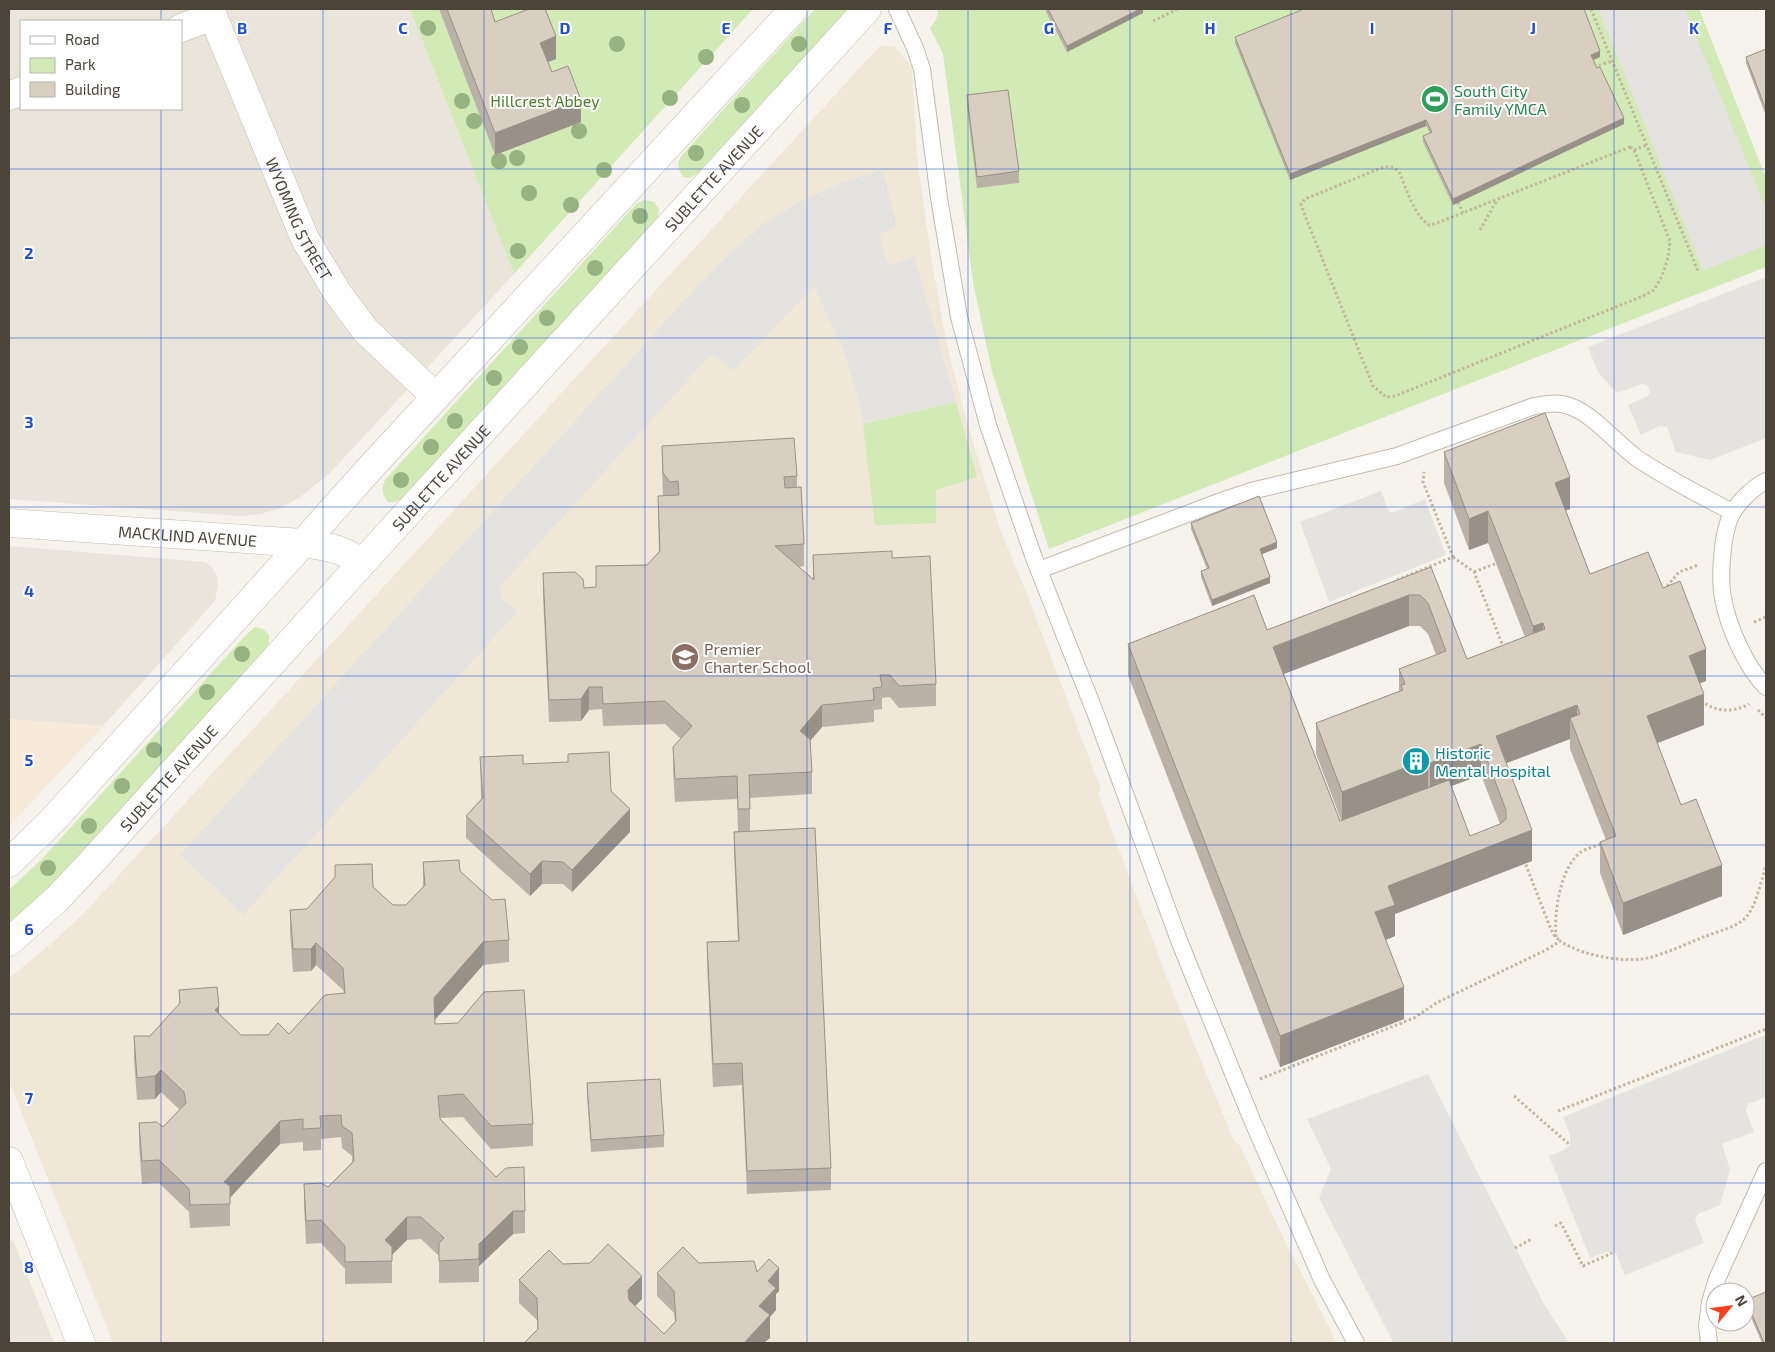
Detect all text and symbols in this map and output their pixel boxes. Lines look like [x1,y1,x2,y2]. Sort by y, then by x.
text: B [237,18,247,37]
text: C [398,18,408,37]
text: D [560,18,571,37]
text: E [721,18,731,37]
text: F [884,18,893,37]
text: G [1044,18,1054,37]
text: H [1204,18,1216,37]
text: I [1370,18,1374,37]
text: J [1530,18,1536,37]
text: K [1689,18,1700,37]
legend [20,20,182,110]
text: Road [65,30,100,48]
text: Park [65,55,96,73]
text: Building [65,80,121,98]
place label: South City Family YMCA [1454,81,1547,118]
sports icon: South City Family YMCA [1420,84,1450,114]
park label: Hillcrest Abbey [490,91,600,110]
street label: SUBLETTE AVENUE [660,121,766,235]
street label: WYOMING STREET [263,154,337,283]
text: 2 [24,243,34,262]
text: 3 [24,412,34,431]
street label: SUBLETTE AVENUE [387,420,493,534]
street label: MACKLIND AVENUE [118,521,258,549]
text: 4 [24,581,34,600]
place label: Premier Charter School [704,639,811,676]
school or university icon: Premier Charter School [670,642,700,672]
street label: SUBLETTE AVENUE [115,721,221,835]
place label: Historic Mental Hospital [1435,743,1551,780]
building icon: Historic Mental Hospital [1401,746,1431,776]
text: 5 [25,750,34,769]
text: 6 [24,919,34,938]
text: 7 [25,1088,34,1107]
text: 8 [24,1257,34,1276]
north arrow [1705,1282,1755,1332]
text: N [1732,1292,1752,1309]

